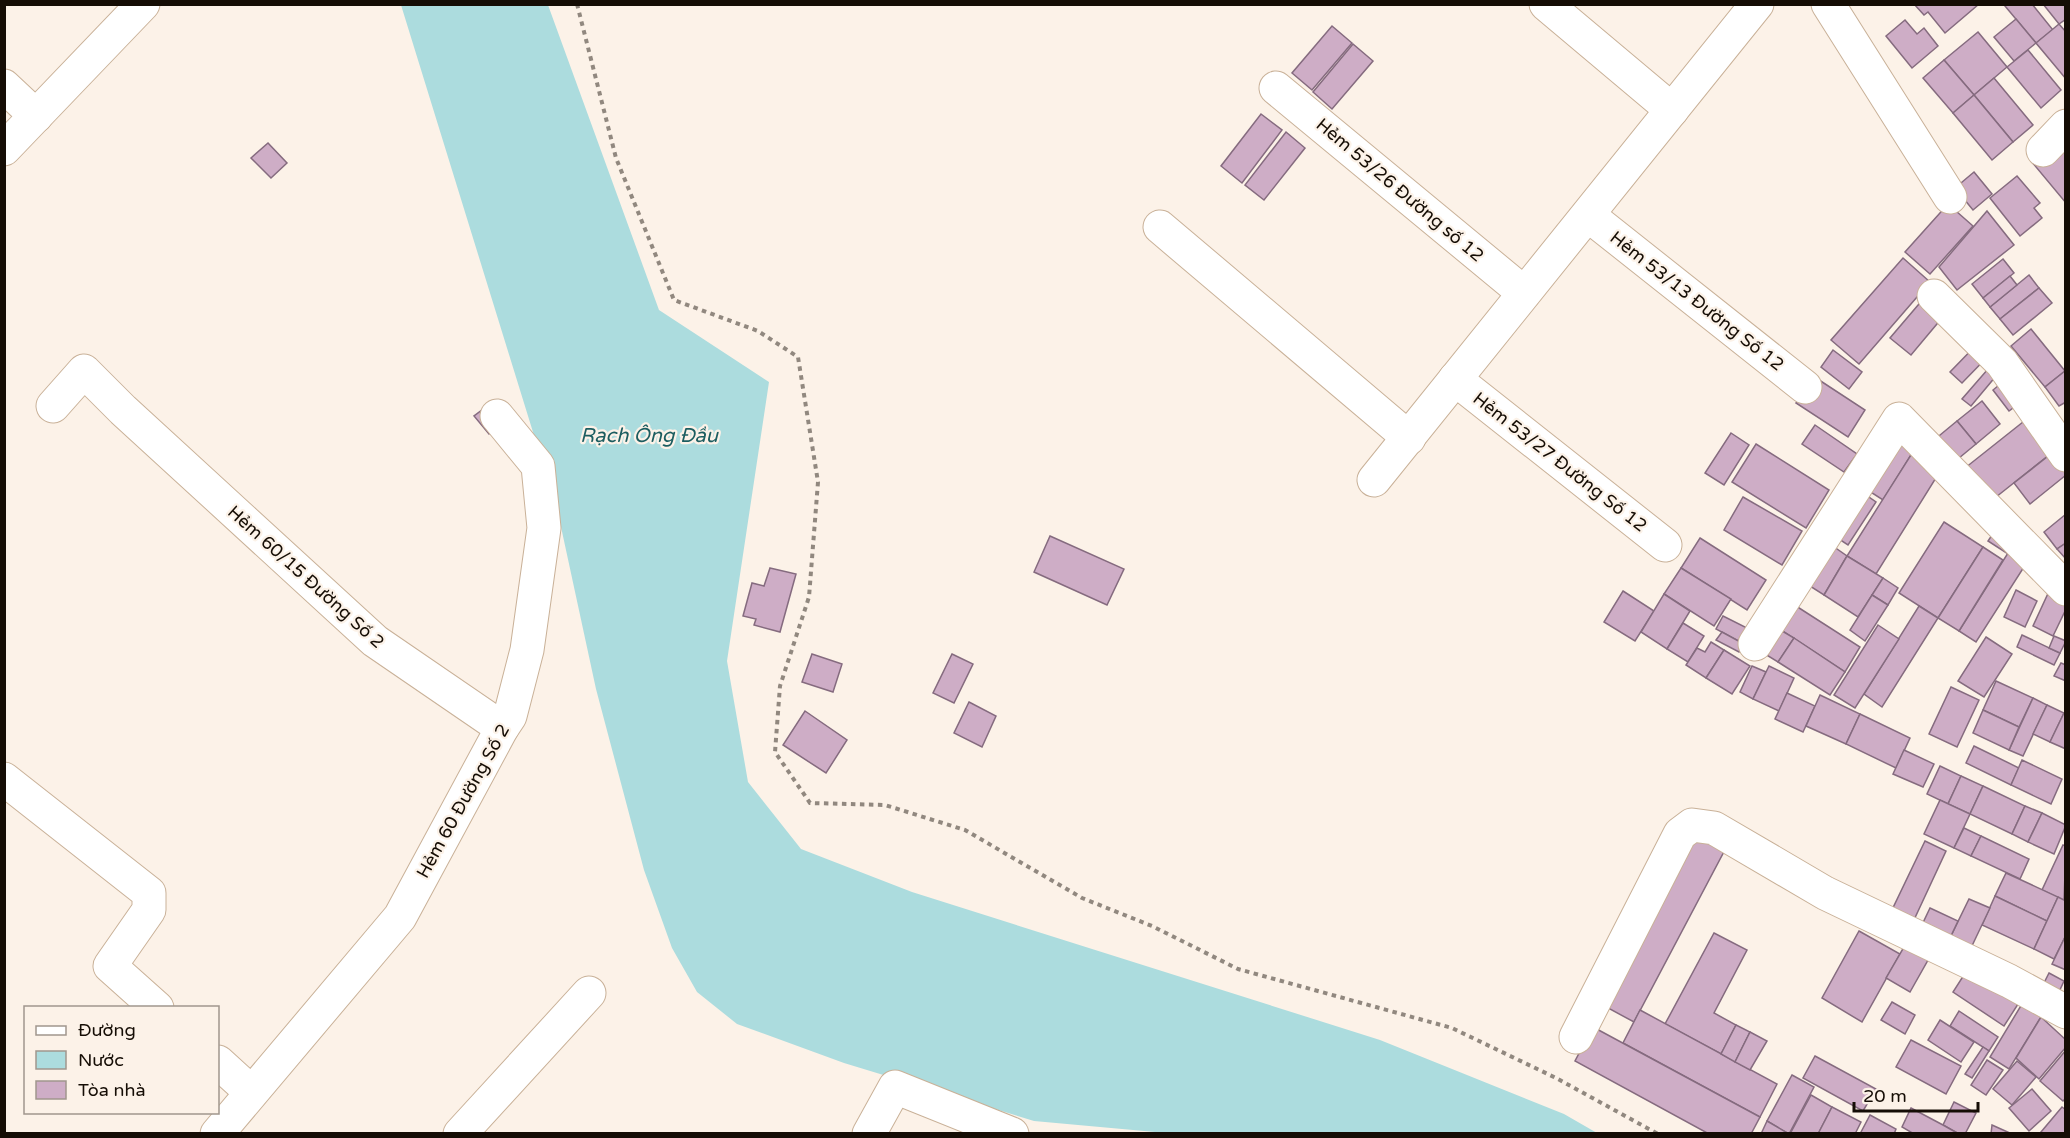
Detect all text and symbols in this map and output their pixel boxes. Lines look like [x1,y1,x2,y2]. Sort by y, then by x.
street label: Hẻm 53/26 Đường số 12 [1312,113,1488,267]
street label: Hẻm 53/13 Đường Số 12 [1606,226,1788,376]
street label: Hẻm 53/27 Đường Số 12 [1469,387,1651,537]
water label: Rạch Ông Đầu [580,424,720,448]
street label: Hẻm 60/15 Đường Số 2 [223,501,389,653]
street label: Hẻm 60 Đường Số 2 [412,720,514,882]
legend [24,1006,219,1114]
text: Đường [78,1019,136,1041]
text: Nước [78,1049,124,1071]
scale bar [1854,1075,1978,1113]
text: Tòa nhà [78,1079,146,1101]
text: 20 m [1863,1085,1907,1107]

